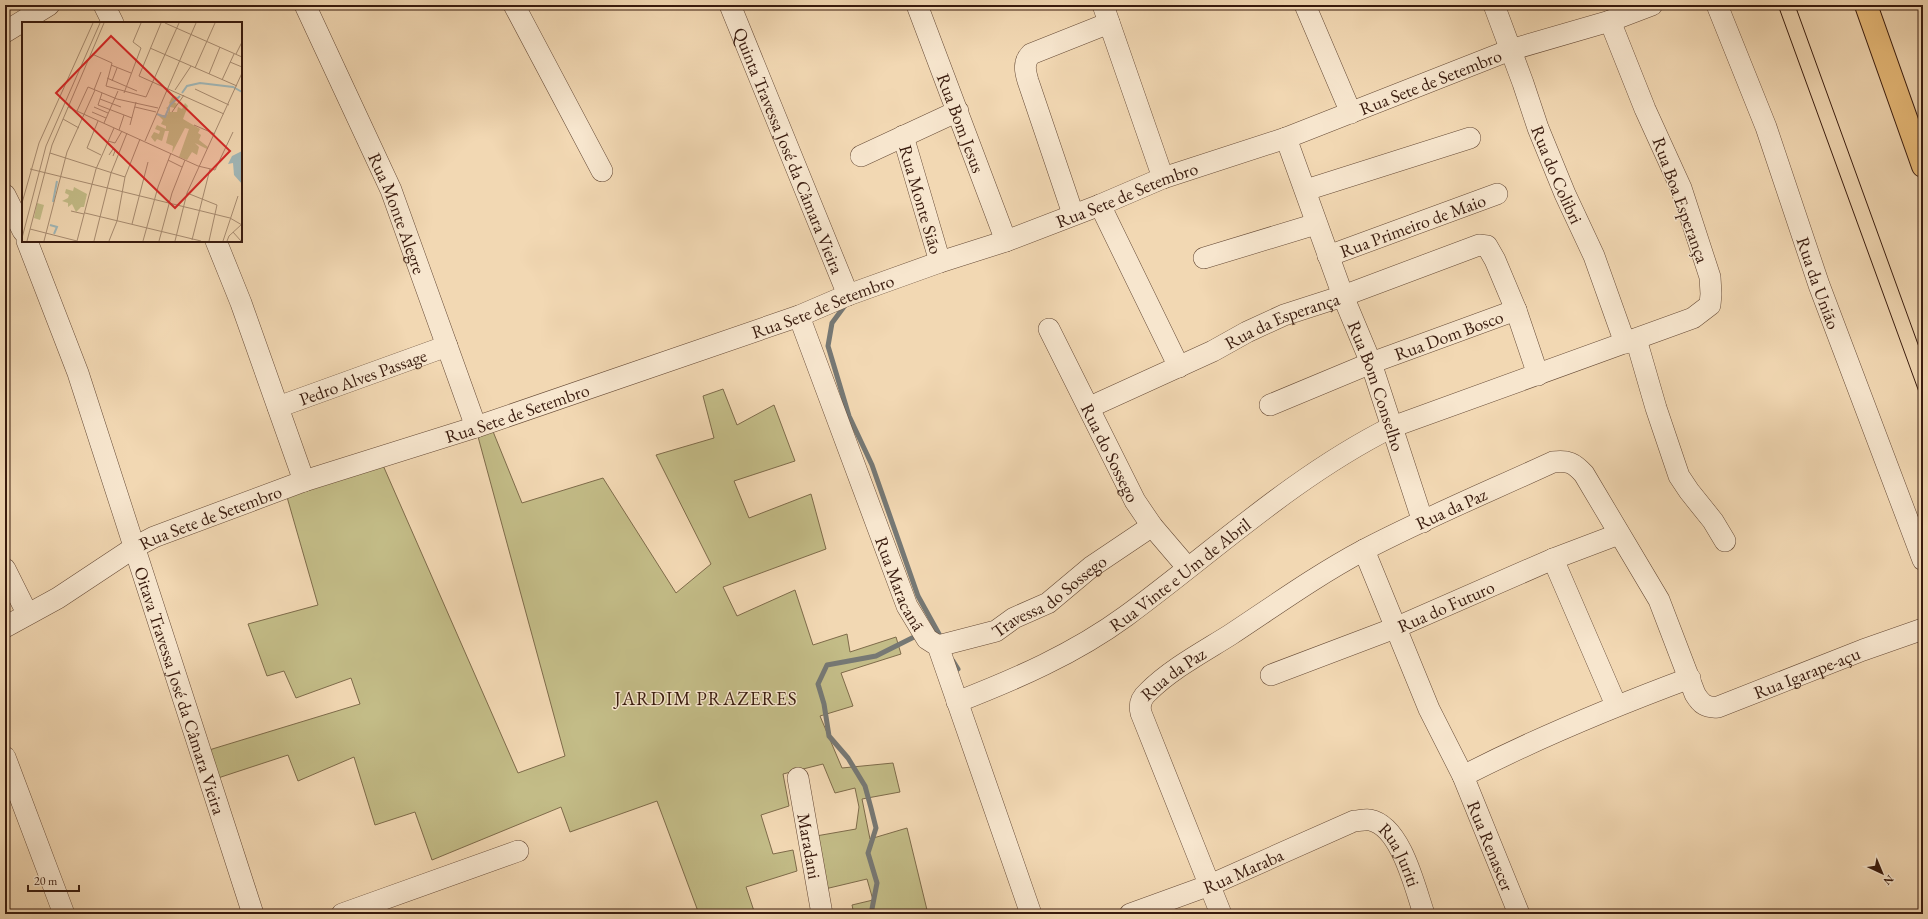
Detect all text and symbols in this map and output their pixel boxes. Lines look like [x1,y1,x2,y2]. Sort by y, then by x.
inset map [22,22,242,242]
street label: Quinta Travessa José da Câmara Vieira [729,24,850,278]
street label: Rua Sete de Setembro [1356,43,1505,120]
street label: Rua Bom Jesus [932,70,991,176]
street label: Rua do Colibri [1527,122,1589,228]
street label: Rua Boa Esperança [1648,134,1715,267]
street label: Rua Monte Sião [895,142,949,257]
street label: Rua Monte Alegre [364,149,432,277]
street label: Rua Sete de Setembro [1052,156,1201,232]
street label: Rua Primeiro de Maio [1336,188,1489,262]
street label: Rua da União [1792,234,1846,332]
street label: Rua Sete de Setembro [748,268,897,343]
street label: Rua da Esperança [1220,286,1343,354]
street label: Rua Dom Bosco [1391,304,1506,365]
street label: Rua Bom Conselho [1343,317,1411,454]
street label: Pedro Alves Passage [296,343,430,410]
street label: Rua Sete de Setembro [442,377,592,448]
street label: Rua do Sossego [1076,399,1145,506]
street label: Rua Sete de Setembro [135,479,285,554]
street label: Rua da Paz [1412,482,1490,534]
street label: Rua Vinte e Um de Abril [1104,512,1255,636]
street label: Rua Maracanã [871,533,931,636]
street label: Travessa do Sossego [987,549,1111,642]
street label: Oitava Travessa José da Câmara Vieira [130,563,232,818]
street label: Rua do Futuro [1394,575,1498,637]
street label: Rua da Paz [1135,641,1210,705]
street label: Rua Igarape-açu [1750,641,1864,704]
district label: JARDIM PRAZERES [612,686,798,711]
street label: Rua Renascer [1463,797,1520,894]
street label: Maradani [793,811,827,881]
street label: Rua Juriti [1374,817,1426,890]
street label: Rua Maraba [1200,842,1287,898]
north arrow [1862,853,1902,893]
scale bar [28,867,79,893]
text: N [1881,872,1897,888]
text: 20 m [34,873,58,889]

